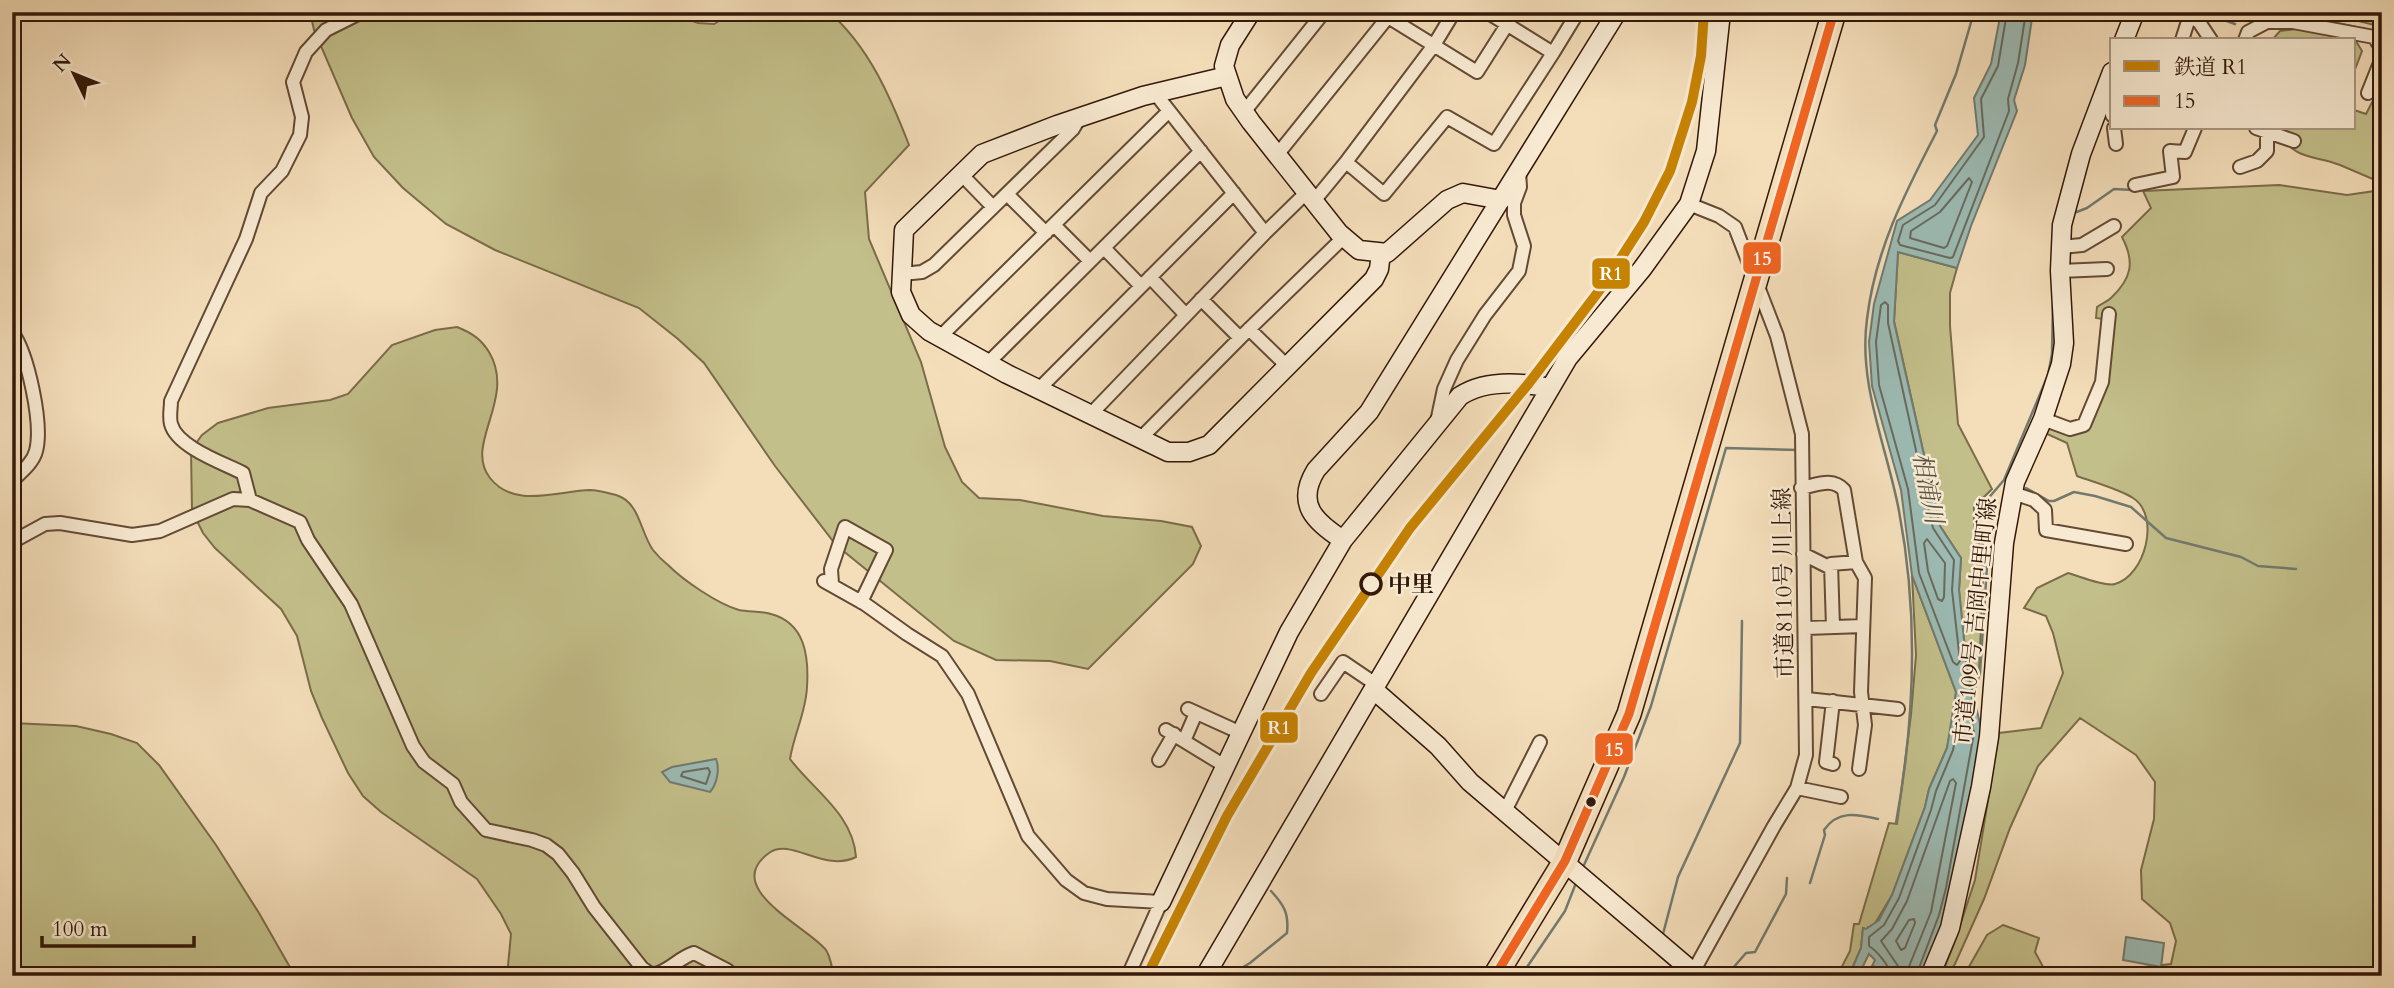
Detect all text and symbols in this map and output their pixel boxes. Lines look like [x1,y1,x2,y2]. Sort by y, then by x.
north arrow [38,38,108,108]
legend [2110,38,2356,130]
text: N [47,48,78,78]
text: 鉄道 R1 [2174,53,2247,82]
text: 15 [2174,87,2196,116]
line badge: 15 [1742,241,1782,275]
text: 15 [1752,246,1772,272]
line badge: R1 [1591,257,1631,290]
text: R1 [1599,261,1623,287]
water label: 相浦川 [1904,450,1951,530]
street label: 市道8110号 川上線 [1766,487,1801,679]
street label: 市道109号 吉岡中里町線 [1947,496,2004,746]
place label: 中里 [1388,569,1434,600]
marker: 中里 [1360,573,1382,595]
line badge: R1 [1259,711,1299,744]
text: R1 [1267,715,1291,741]
line badge: 15 [1594,732,1634,766]
text: 15 [1604,737,1624,763]
unlabelled marker [1584,795,1598,809]
scale bar [42,904,194,948]
text: 100 m [52,915,108,944]

